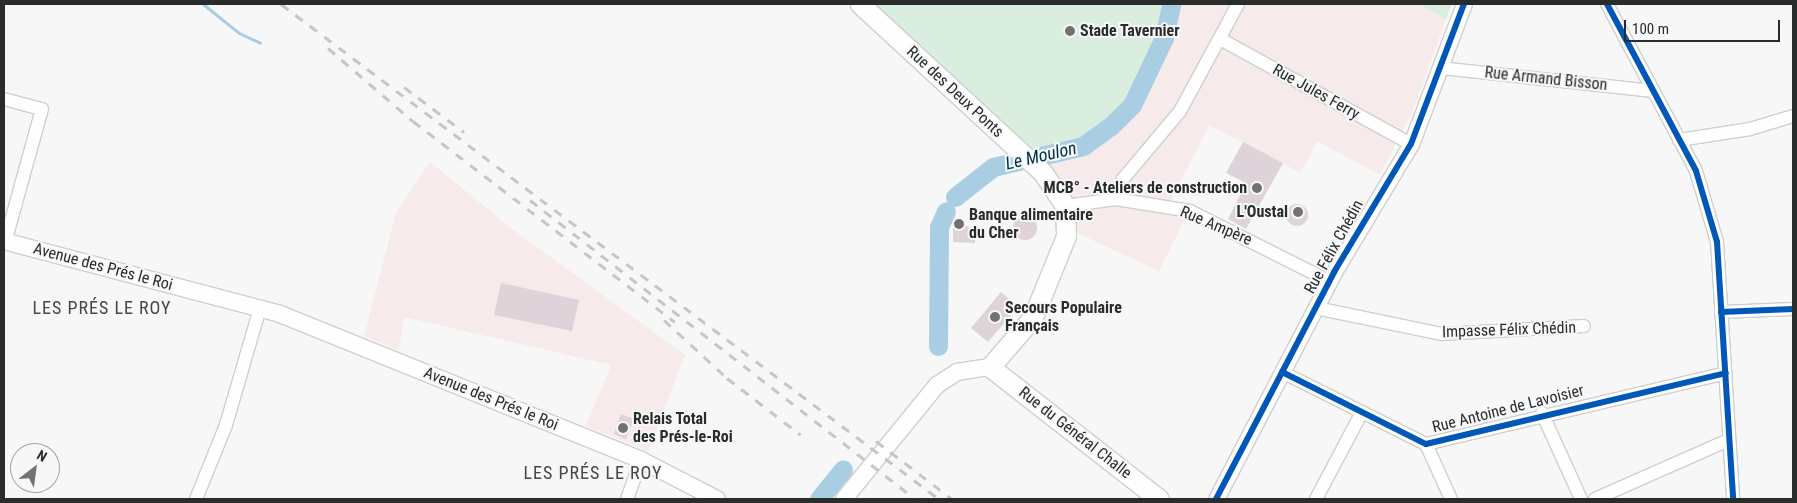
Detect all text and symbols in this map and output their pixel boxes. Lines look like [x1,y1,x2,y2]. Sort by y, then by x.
scale bar [1627,10,1783,42]
text: 100 m [1632,20,1669,38]
place label: Stade Tavernier [1080,21,1180,41]
marker: Stade Tavernier [1064,25,1076,37]
street label: Rue des Deux Ponts [903,42,1007,142]
street label: Rue Jules Ferry [1269,60,1363,124]
street label: Rue Armand Bisson [1484,63,1608,95]
water label: Le Moulon [1003,137,1079,175]
place label: MCB° - Ateliers de construction [1044,178,1247,198]
marker: MCB° - Ateliers de construction [1251,182,1263,194]
street label: Rue Félix Chédin [1300,197,1368,297]
street label: Rue Ampère [1177,202,1255,250]
place label: L'Oustal [1236,202,1288,222]
place label: Banque alimentaire du Cher [969,205,1093,243]
marker: L'Oustal [1292,206,1304,218]
marker: Banque alimentaire du Cher [953,218,965,230]
street label: Avenue des Prés le Roi [31,239,175,295]
district label: LES PRÉS LE ROY [31,297,173,319]
place label: Secours Populaire Français [1005,298,1122,336]
marker: Secours Populaire Français [989,311,1001,323]
street label: Impasse Félix Chédin [1442,318,1576,342]
street label: Avenue des Prés le Roi [421,363,561,435]
street label: Rue Antoine de Lavoisier [1430,381,1586,437]
street label: Rue du Général Challe [1015,383,1135,483]
place label: Relais Total des Prés-le-Roi [633,409,733,447]
marker: Relais Total des Prés-le-Roi [617,422,629,434]
north arrow [10,443,60,493]
text: N [34,447,50,465]
district label: LES PRÉS LE ROY [522,462,664,484]

